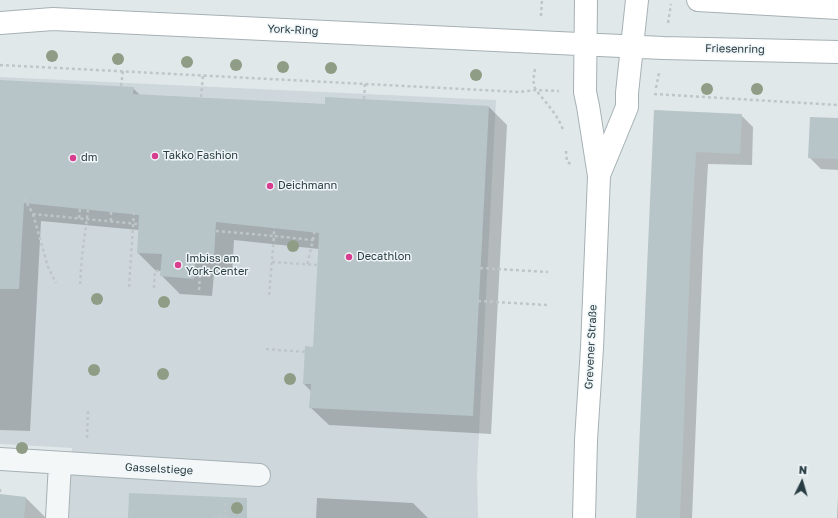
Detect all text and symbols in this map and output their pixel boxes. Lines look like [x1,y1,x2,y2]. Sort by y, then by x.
street label: York-Ring [267,22,319,38]
street label: Friesenring [705,42,765,56]
place label: Takko Fashion [163,149,238,163]
place label: dm [81,151,97,165]
marker: Takko Fashion [150,151,160,161]
marker: dm [68,153,78,163]
place label: Deichmann [278,179,337,193]
marker: Deichmann [265,181,275,191]
place label: Decathlon [357,250,411,264]
place label: Imbiss am York-Center [186,252,249,278]
marker: Decathlon [344,252,354,262]
marker: Imbiss am York-Center [173,260,183,270]
street label: Grevener Straße [582,304,600,390]
street label: Gasselstiege [125,461,193,477]
north arrow [782,462,822,502]
text: N [798,463,808,476]

